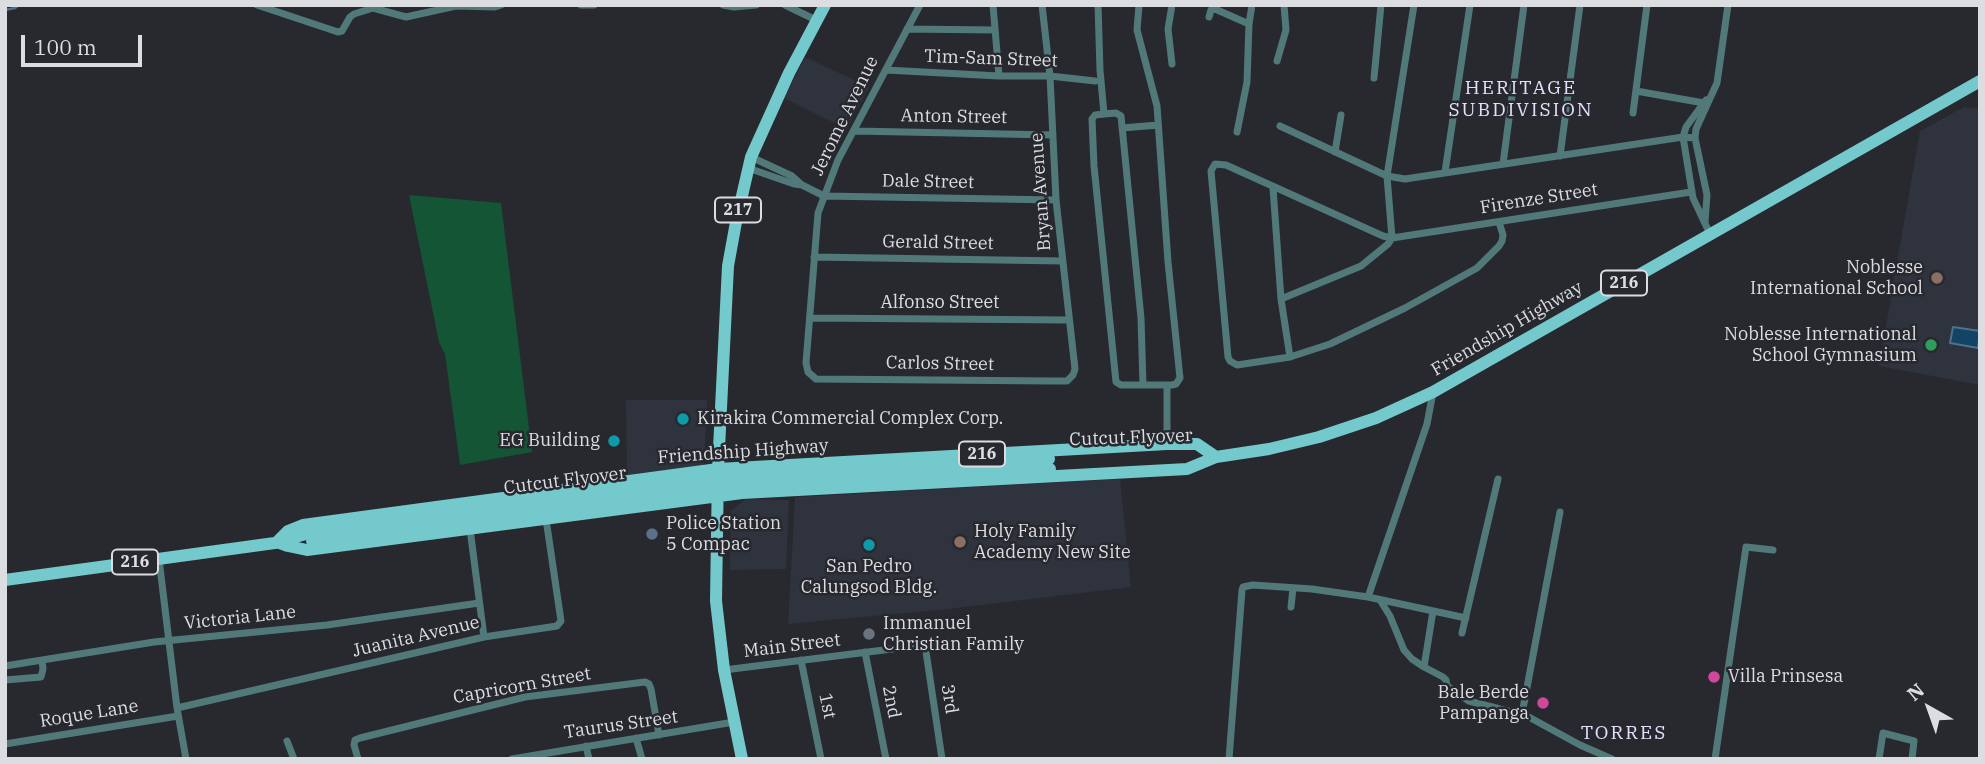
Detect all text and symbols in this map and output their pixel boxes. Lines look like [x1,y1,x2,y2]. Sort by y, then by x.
scale bar [24,21,145,65]
text: 100 m [34,33,97,61]
street label: Tim-Sam Street [924,46,1058,72]
street label: Jerome Avenue [807,53,883,179]
district label: HERITAGE SUBDIVISION [1450,78,1592,122]
street label: Anton Street [901,105,1007,129]
street label: Bryan Avenue [1026,132,1056,252]
street label: Dale Street [882,170,974,194]
street label: Firenze Street [1479,179,1599,219]
road number: 217 [715,198,761,222]
street label: Gerald Street [882,231,994,255]
place label: Noblesse International School [1750,257,1923,300]
road number: 216 [1601,270,1647,296]
marker: Noblesse International School [1929,270,1945,286]
street label: Friendship Highway [1427,277,1587,381]
street label: Alfonso Street [881,292,999,314]
place label: Noblesse International School Gymnasium [1724,324,1917,366]
marker: Noblesse International School Gymnasium [1923,337,1939,353]
street label: Carlos Street [886,352,994,376]
place label: Kirakira Commercial Complex Corp. [697,408,1003,430]
marker: Kirakira Commercial Complex Corp. [675,411,691,427]
street label: Cutcut Flyover [1069,425,1193,451]
place label: EG Building [499,430,600,452]
marker: EG Building [606,433,622,449]
street label: Friendship Highway [657,435,829,469]
road number: 216 [959,442,1005,467]
street label: Cutcut Flyover [503,463,627,499]
place label: Police Station 5 Compac [666,513,781,556]
place label: Holy Family Academy New Site [974,521,1131,564]
marker: Police Station 5 Compac [644,526,660,542]
marker: Holy Family Academy New Site [952,534,968,550]
marker: San Pedro Calungsod Bldg. [861,537,877,553]
road number: 216 [112,550,158,575]
place label: San Pedro Calungsod Bldg. [801,556,937,598]
street label: Victoria Lane [183,601,297,635]
street label: Juanita Avenue [350,612,482,662]
place label: Immanuel Christian Family [883,613,1024,656]
marker: Immanuel Christian Family [861,626,877,642]
street label: Main Street [742,629,842,663]
street label: Capricorn Street [451,663,593,709]
place label: Villa Prinsesa [1728,666,1843,688]
marker: Villa Prinsesa [1706,669,1722,685]
north arrow [1894,673,1964,743]
text: N [1902,678,1929,706]
place label: Bale Berde Pampanga [1438,682,1529,724]
street label: 3rd [936,683,962,715]
street label: 2nd [877,684,905,720]
street label: 1st [814,691,840,721]
marker: Bale Berde Pampanga [1535,695,1551,711]
street label: Roque Lane [38,696,140,732]
street label: Taurus Street [563,706,679,744]
district label: TORRES [1581,723,1667,745]

